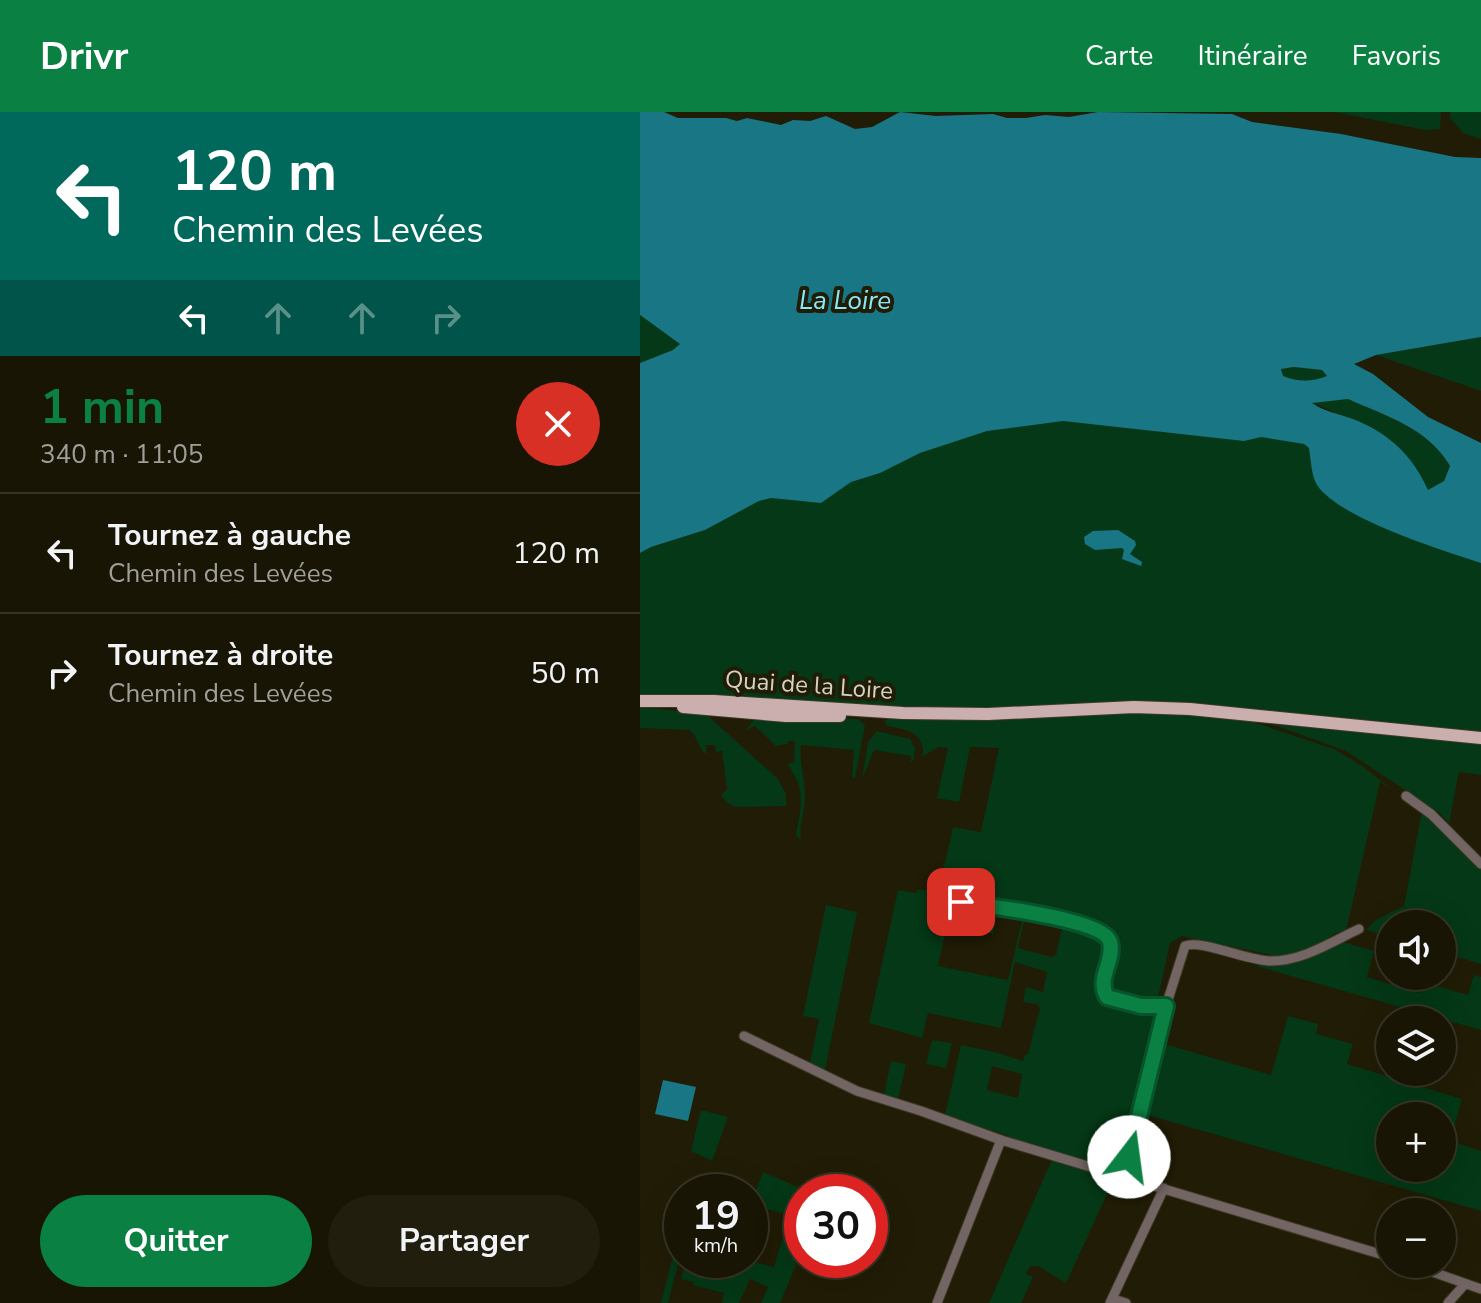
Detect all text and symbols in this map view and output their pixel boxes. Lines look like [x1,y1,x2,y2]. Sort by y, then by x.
text: Drivr [40,31,128,82]
text: Carte [1085,37,1154,75]
text: Itinéraire [1198,37,1308,75]
text: Favoris [1352,37,1441,75]
text: 120 m [172,133,337,210]
icon: left [40,144,144,248]
text: Chemin des Levées [172,206,484,255]
water label: La Loire [799,283,891,318]
icon: left [172,296,216,340]
icon: ahead [256,296,300,340]
icon: ahead [340,296,384,340]
icon: right [424,296,468,340]
text: 1 min [40,374,164,440]
button: close [516,382,600,466]
text: 340 m · 11:05 [40,437,203,472]
text: Tournez à gauche [108,515,351,556]
icon: left [40,531,84,575]
text: 120 m [513,533,600,574]
text: Chemin des Levées [108,556,333,591]
text: Tournez à droite [108,635,333,676]
icon: right [40,651,84,695]
text: 50 m [531,653,600,694]
street label: Quai de la Loire [724,663,894,707]
text: Chemin des Levées [108,676,333,711]
pin [927,868,995,936]
icon: arrive [939,880,983,924]
map controls [1376,910,1456,1278]
button: sound [1376,910,1456,990]
button: layers [1376,1006,1456,1086]
button: + [1376,1102,1456,1182]
position arrow [1087,1115,1171,1199]
speed limit sign: 30 [784,1174,888,1278]
text: 19 [692,1189,740,1243]
button: Quitter [40,1195,312,1287]
button: Partager [328,1195,600,1287]
button: − [1376,1198,1456,1278]
text: km/h [694,1232,738,1259]

